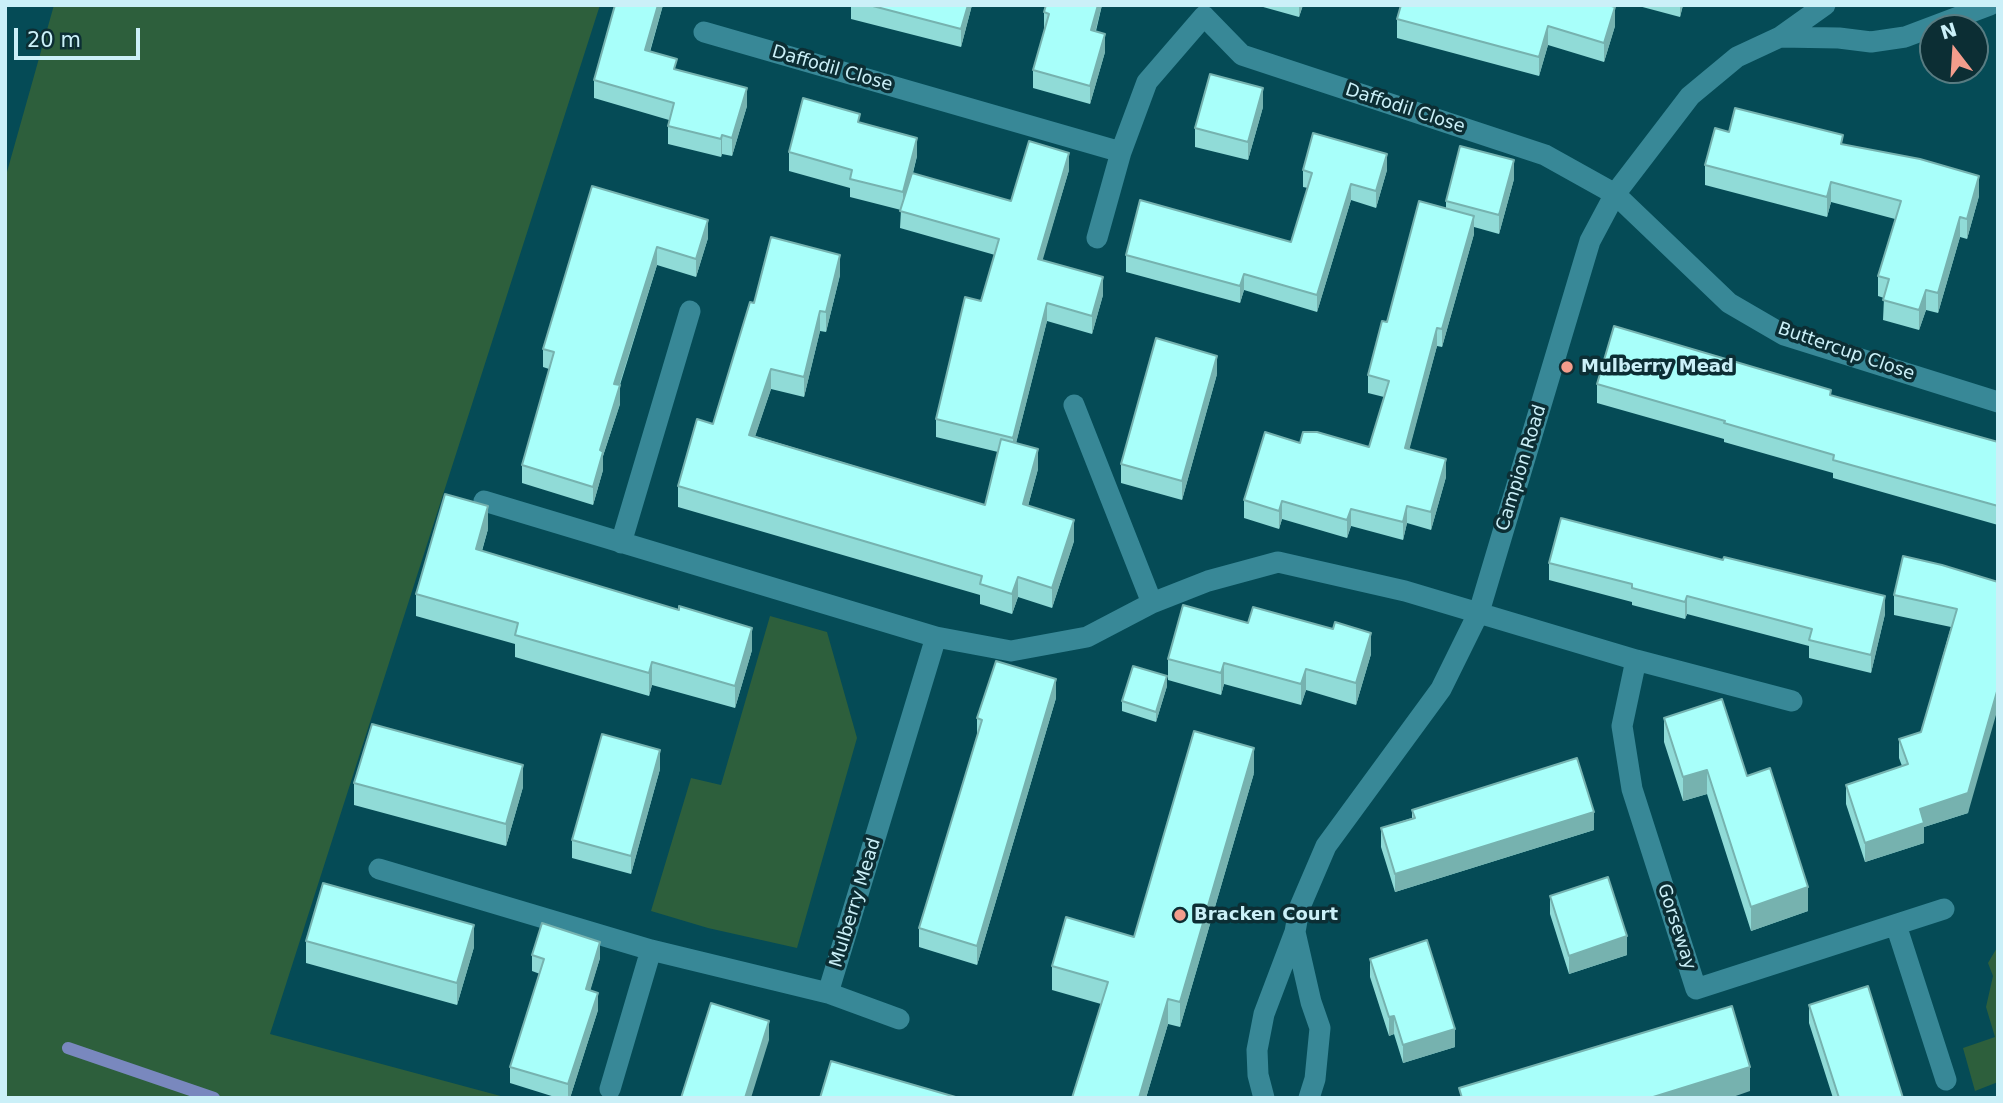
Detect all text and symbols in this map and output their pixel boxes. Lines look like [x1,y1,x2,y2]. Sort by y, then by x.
scale bar [18,14,144,58]
north arrow [1919,14,1989,84]
text: N [1938,18,1959,44]
text: 20 m [27,28,81,52]
street label: Daffodil Close [769,41,895,97]
street label: Daffodil Close [1342,79,1468,139]
street label: Buttercup Close [1775,318,1917,386]
place label: Mulberry Mead [1581,356,1734,378]
marker: Mulberry Mead [1559,359,1575,375]
street label: Campion Road [1493,402,1551,534]
street label: Mulberry Mead [826,836,886,970]
street label: Gorseway [1652,881,1700,973]
place label: Bracken Court [1194,904,1338,926]
marker: Bracken Court [1172,907,1188,923]

